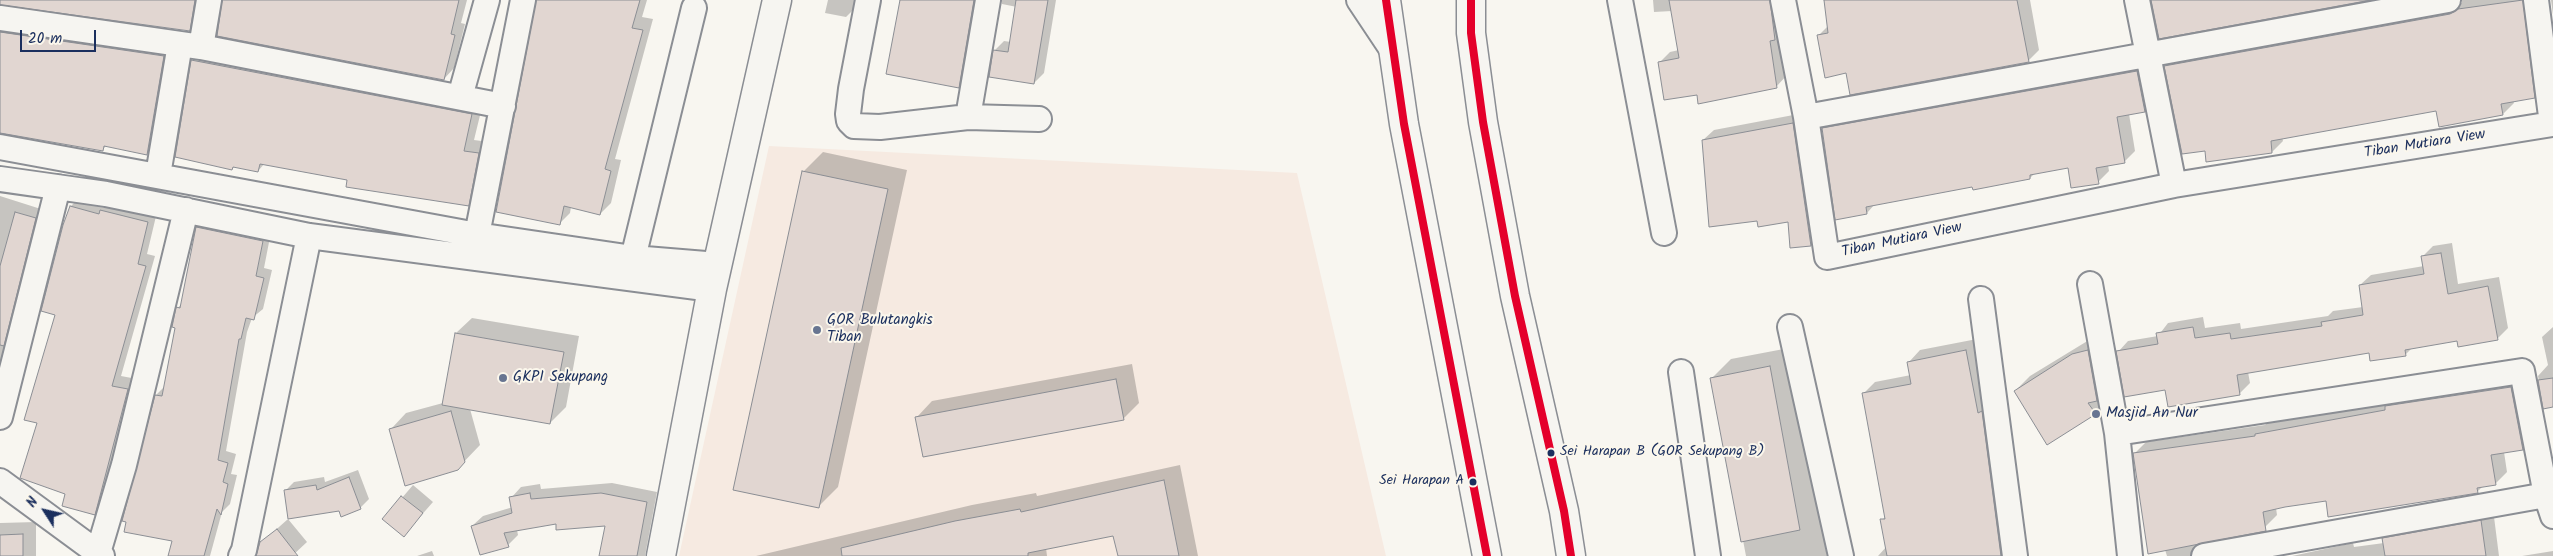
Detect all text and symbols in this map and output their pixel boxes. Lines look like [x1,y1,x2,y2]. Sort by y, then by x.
scale bar [22,20,99,52]
text: 20 m [28,27,62,51]
street label: Tiban Mutiara View [2363,127,2487,163]
street label: Tiban Mutiara View [1840,219,1964,263]
place label: GOR Bulutangkis Tiban [827,312,933,347]
marker: GOR Bulutangkis Tiban [811,324,823,336]
place label: GKPI Sekupang [513,369,608,387]
marker: GKPI Sekupang [497,372,509,384]
place label: Masjid An Nur [2106,405,2198,423]
marker: Masjid An Nur [2090,408,2102,420]
place label: Sei Harapan B (GOR Sekupang B) [1560,445,1764,461]
marker: Sei Harapan B (GOR Sekupang B) [1546,448,1556,458]
place label: Sei Harapan A [1379,474,1464,490]
marker: Sei Harapan A [1468,477,1478,487]
north arrow [20,486,70,536]
text: N [21,492,44,512]

